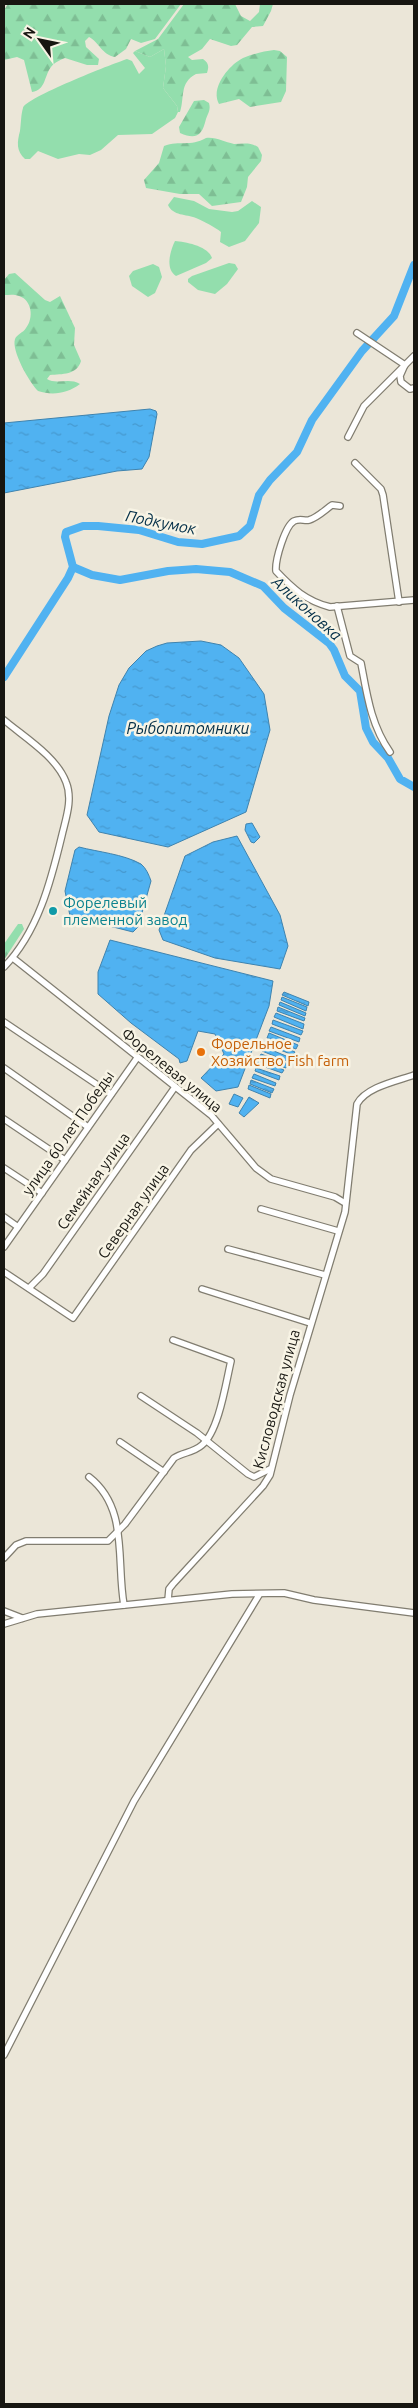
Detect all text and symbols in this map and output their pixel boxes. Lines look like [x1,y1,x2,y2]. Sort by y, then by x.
north arrow [15,15,65,65]
text: N [20,24,39,42]
water label: Подкумок [124,506,198,538]
water label: Аликоновка [268,572,346,644]
water label: Рыбопитомники [127,719,250,737]
place label: Форелевый племенной завод [63,894,187,928]
marker: Форелевый племенной завод [47,905,59,917]
street label: Форелевая улица [118,1024,226,1116]
place label: Форельное Хозяйство Fish farm [211,1035,349,1069]
marker: Форельное Хозяйство Fish farm [195,1046,207,1058]
street label: улица 60 лет Победы [19,1067,117,1199]
street label: Семейная улица [53,1129,133,1233]
street label: Северная улица [94,1160,172,1262]
street label: Кисловодская улица [249,1327,303,1471]

